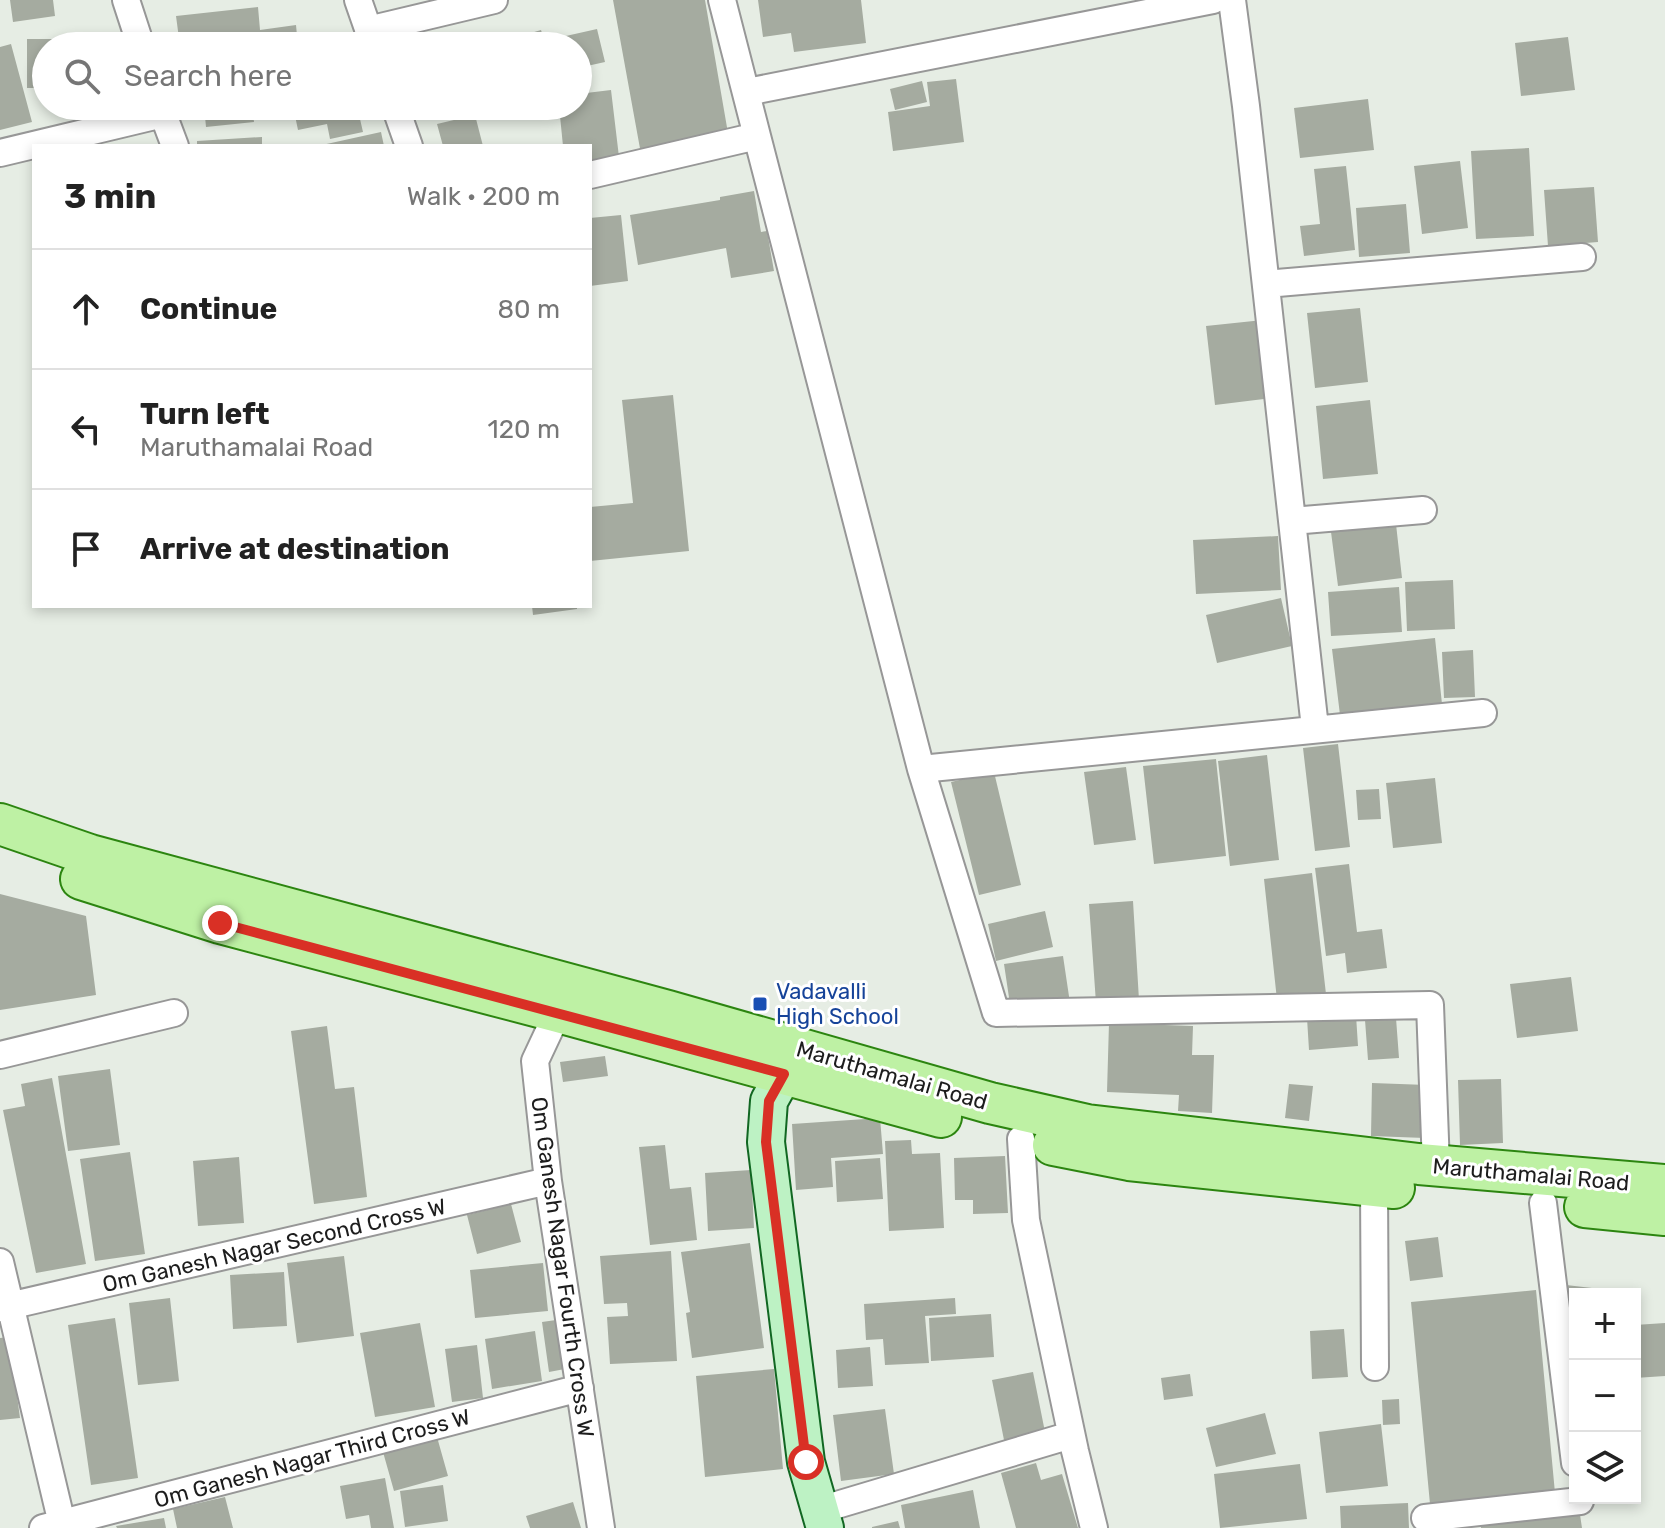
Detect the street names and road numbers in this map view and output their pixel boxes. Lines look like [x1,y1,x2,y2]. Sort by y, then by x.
street label: Maruthamalai Road [793,1035,990,1116]
street label: Om Ganesh Nagar Fourth Cross W [525,1095,600,1439]
street label: Maruthamalai Road [1431,1152,1630,1197]
street label: Om Ganesh Nagar Second Cross W [100,1193,448,1298]
street label: Om Ganesh Nagar Third Cross W [151,1403,473,1514]

